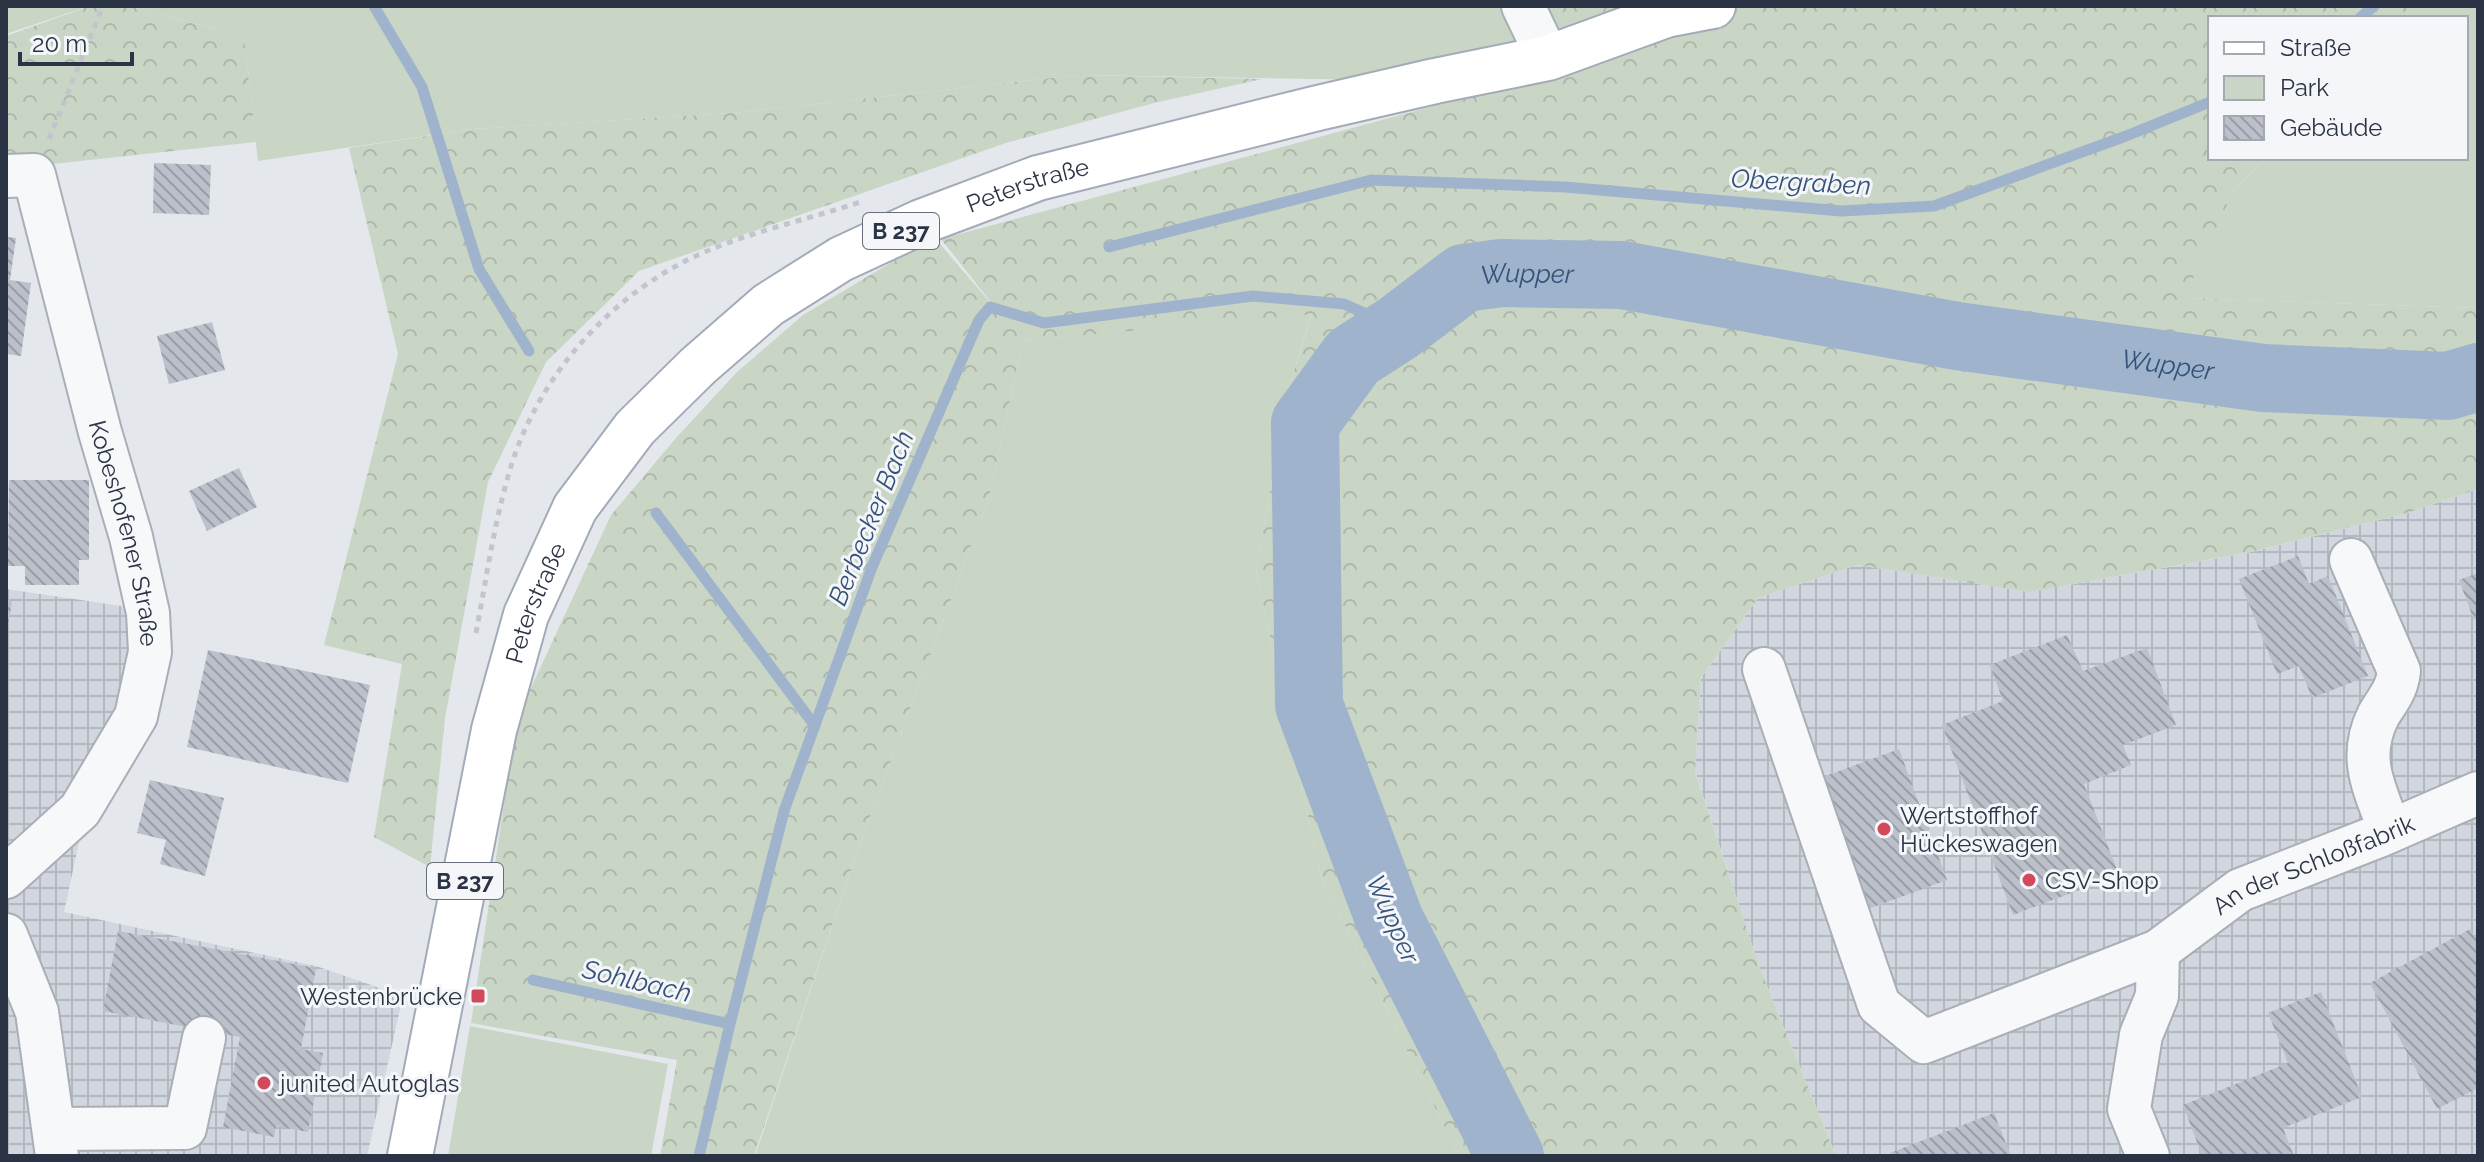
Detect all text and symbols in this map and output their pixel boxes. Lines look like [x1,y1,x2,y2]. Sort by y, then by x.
scale bar [20,16,132,66]
legend [2208,16,2468,160]
text: 20 m [32,29,87,58]
text: Straße [2280,33,2351,62]
text: Park [2280,73,2329,102]
text: Gebäude [2280,113,2382,142]
street label: Peterstraße [962,151,1092,218]
water label: Obergraben [1730,163,1872,201]
road number: B 237 [863,213,939,249]
water label: Wupper [1479,257,1575,291]
water label: Wupper [2119,344,2217,386]
street label: Kobeshofener Straße [83,417,164,647]
water label: Berbecker Bach [822,426,920,610]
street label: Peterstraße [499,538,572,666]
place label: Wertstoffhof Hückeswagen [1900,801,2058,858]
street label: An der Schloßfabrik [2206,808,2419,920]
marker: Wertstoffhof Hückeswagen [1875,820,1893,838]
road number: B 237 [427,863,503,899]
place label: CSV-Shop [2045,866,2159,895]
water label: Wupper [1360,870,1426,969]
marker: CSV-Shop [2020,871,2038,889]
water label: Sohlbach [579,954,694,1008]
place label: Westenbrücke [300,982,462,1011]
marker: Westenbrücke [469,987,487,1005]
place label: junited Autoglas [277,1069,459,1098]
marker: junited Autoglas [255,1074,273,1092]

